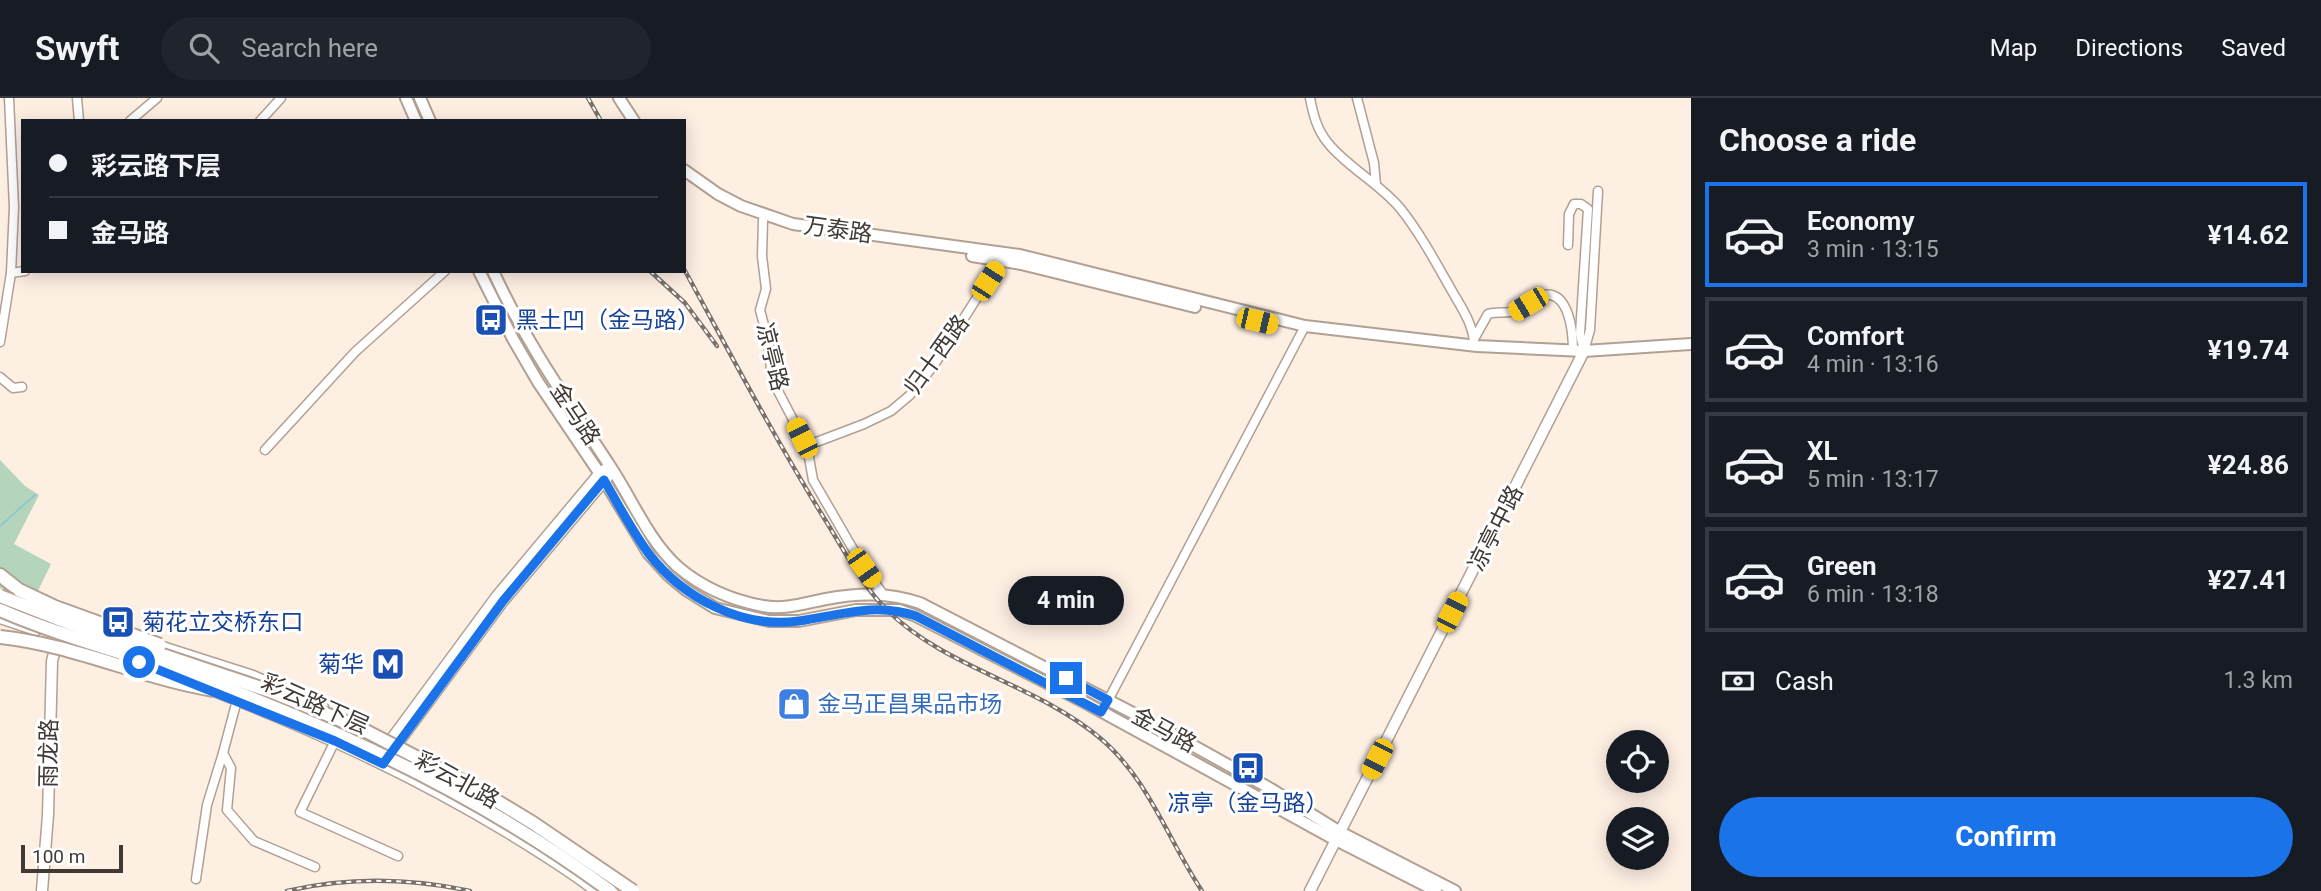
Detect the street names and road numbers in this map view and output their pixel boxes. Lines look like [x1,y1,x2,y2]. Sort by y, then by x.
street label: 万泰路 [802,212,874,248]
street label: 归十西路 [899,310,975,400]
street label: 凉亭路 [751,320,793,394]
street label: 金马路 [545,378,605,450]
street label: 凉亭中路 [1463,481,1529,575]
street label: 彩云路下层 [257,668,373,740]
street label: 金马路 [1127,702,1201,758]
street label: 雨龙路 [35,718,63,788]
street label: 彩云北路 [410,746,504,814]

